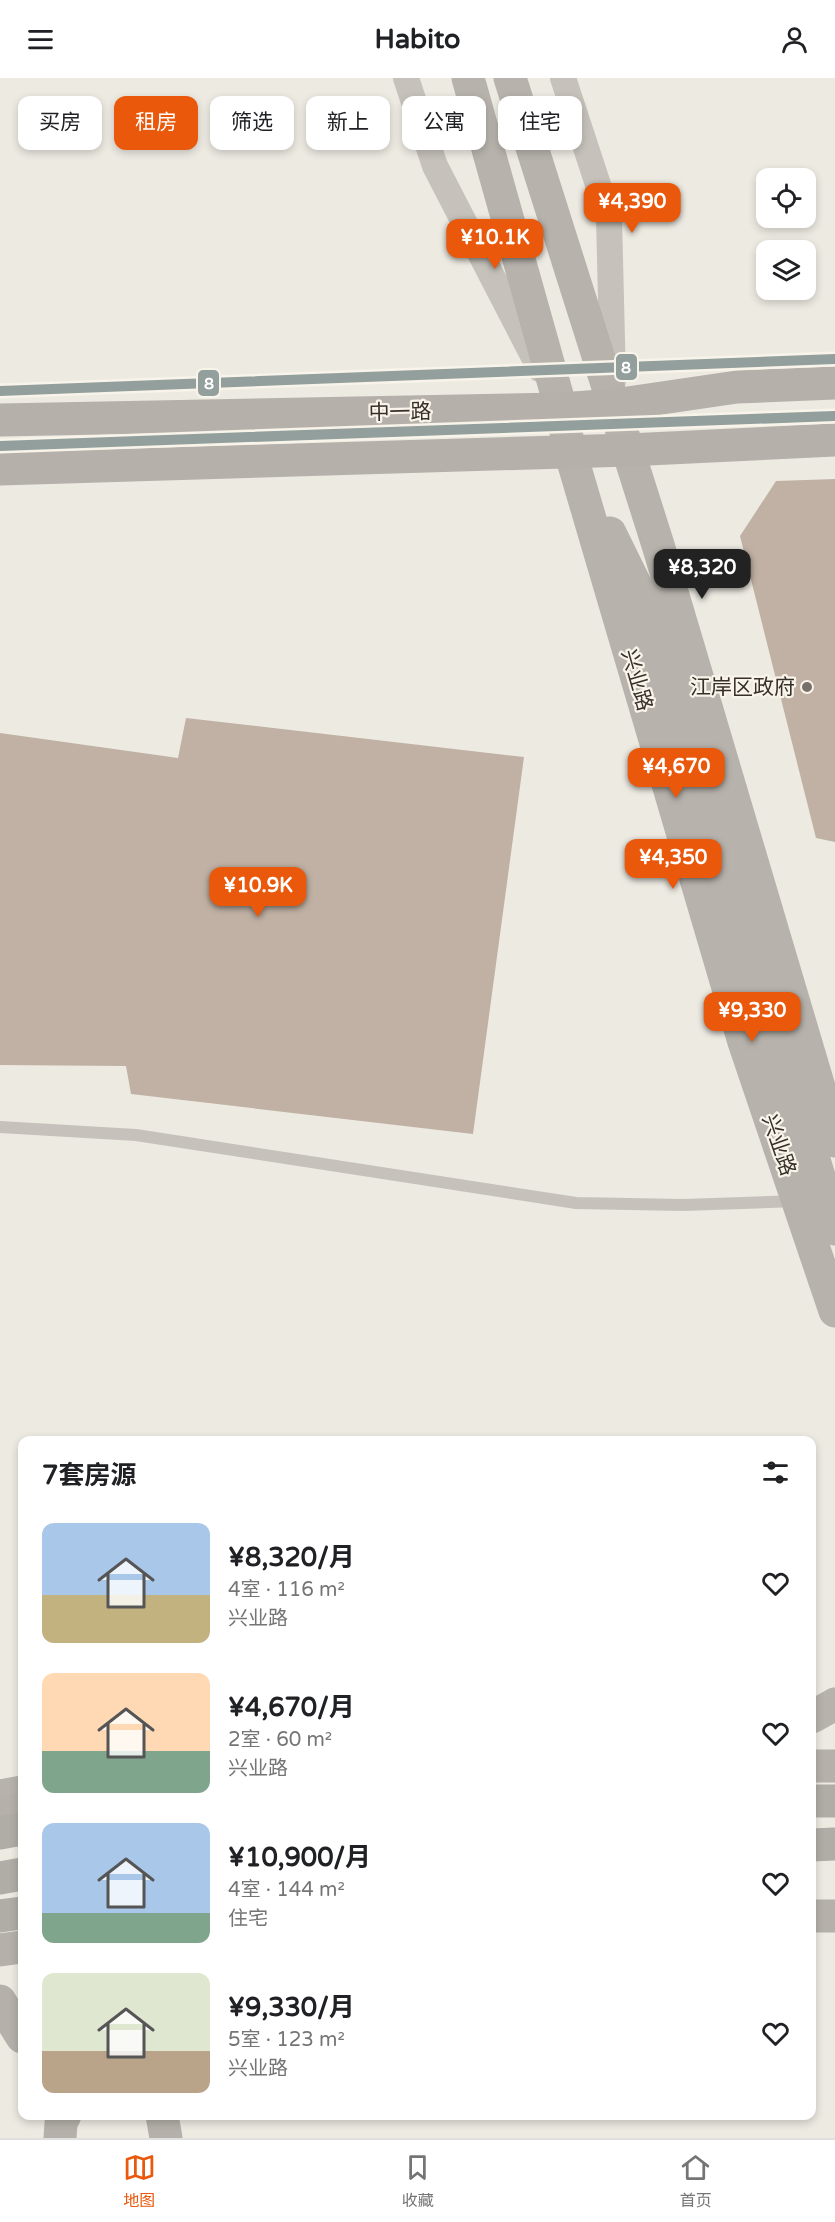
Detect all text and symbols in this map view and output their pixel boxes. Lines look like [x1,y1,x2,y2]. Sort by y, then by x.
icon: menu [24,23,57,56]
text: Habito [375,23,460,56]
icon: person [778,23,811,56]
chip: 买房 [18,96,102,150]
chip: 租房 [114,96,198,150]
chip: 筛选 [210,96,294,150]
chip: 新上 [306,96,390,150]
chip: 公寓 [402,96,486,150]
chip: 住宅 [498,96,582,150]
map controls [756,168,816,300]
button: locate [756,168,816,228]
pin: ¥4,390 [583,183,681,234]
text: ¥4,390 [598,190,666,214]
pin: ¥10.1K [446,219,544,270]
text: ¥10.1K [460,226,530,250]
button: layers [756,240,816,300]
line badge: 8 [615,353,638,381]
text: 8 [621,358,631,378]
line badge: 8 [197,369,220,397]
text: 8 [204,374,214,394]
street label: 中一路 [368,399,432,426]
pin: ¥8,320 [653,549,751,600]
text: ¥8,320 [668,556,736,580]
street label: 兴业路 [616,646,657,714]
place label: 江岸区政府 [690,675,795,700]
marker: 江岸区政府 [800,680,814,694]
pin: ¥4,670 [627,748,725,799]
text: ¥4,670 [642,755,710,779]
pin: ¥4,350 [624,839,722,890]
text: ¥4,350 [639,846,707,870]
pin: ¥10.9K [209,867,307,918]
text: ¥10.9K [223,874,293,898]
pin: ¥9,330 [703,992,801,1043]
text: ¥9,330 [718,999,786,1023]
street label: 兴业路 [756,1111,801,1179]
icon: filters [759,1456,792,1489]
text: 7套房源 [42,1460,136,1491]
text: ¥8,320/月 [228,1542,355,1573]
icon: home [90,1547,162,1619]
icon: heart [759,1567,792,1600]
text: 4室 · 116 m² [228,1578,345,1602]
text: 兴业路 [228,1607,288,1631]
text: ¥4,670/月 [228,1692,355,1723]
icon: home [90,1697,162,1769]
icon: heart [759,1717,792,1750]
text: 2室 · 60 m² [228,1728,332,1752]
text: 兴业路 [228,1757,288,1781]
text: ¥10,900/月 [228,1842,371,1873]
icon: home [90,1847,162,1919]
icon: heart [759,1867,792,1900]
text: 4室 · 144 m² [228,1878,345,1902]
text: 住宅 [228,1907,268,1931]
text: ¥9,330/月 [228,1992,355,2023]
icon: home [90,1997,162,2069]
icon: heart [759,2017,792,2050]
text: 5室 · 123 m² [228,2028,345,2052]
text: 兴业路 [228,2057,288,2081]
tab: 地图 [123,2151,156,2211]
tab: 收藏 [401,2151,434,2211]
tab: 首页 [679,2151,712,2211]

